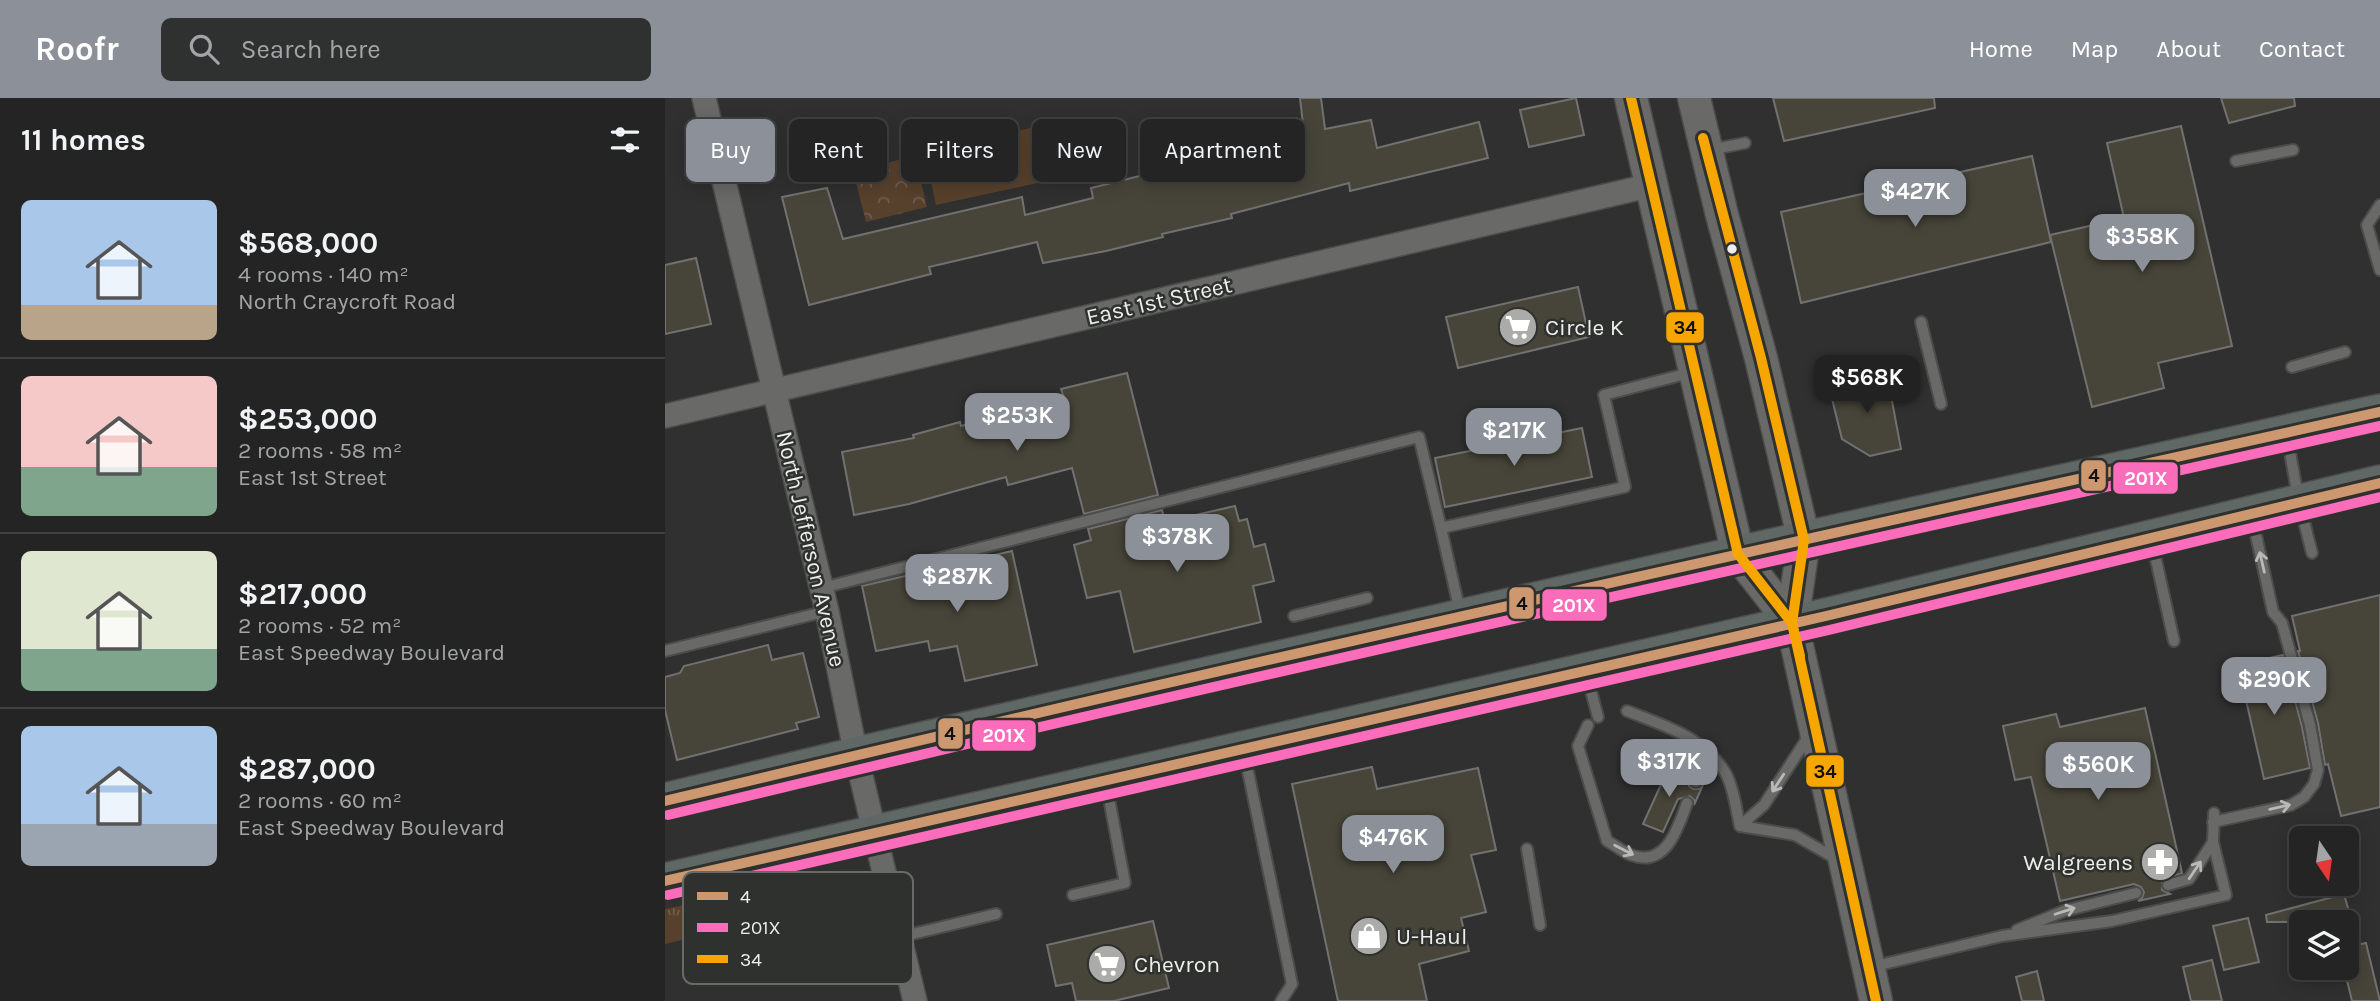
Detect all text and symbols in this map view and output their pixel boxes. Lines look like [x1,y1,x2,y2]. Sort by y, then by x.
search box [161,18,651,81]
text: Roofr [35,30,119,68]
icon: search [185,30,223,68]
text: Search here [241,34,381,65]
text: Home [1969,35,2033,63]
text: Map [2071,35,2118,63]
text: About [2156,35,2221,63]
text: Contact [2259,35,2345,63]
chip: Buy [686,119,775,182]
chip: Rent [789,119,887,182]
chip: Filters [901,119,1018,182]
chip: New [1032,119,1126,182]
chip: Apartment [1140,119,1305,182]
icon: filters [606,121,644,159]
text: 11 homes [21,122,146,158]
pin: $427K [1866,170,1964,229]
text: $427K [1880,178,1950,205]
pin: $358K [2093,214,2191,274]
text: $358K [2105,223,2179,250]
text: $568,000 [238,225,378,261]
icon: home [77,228,161,312]
unlabelled marker [1725,242,1739,256]
text: 4 rooms · 140 m² [238,261,409,288]
street label: East 1st Street [1084,271,1235,331]
text: North Craycroft Road [238,288,456,315]
supermarket icon: Circle K [1497,306,1539,348]
line badge: 34 [1665,311,1705,344]
place label: Circle K [1545,314,1624,341]
text: 34 [1673,317,1697,339]
pin: $568K [1818,356,1916,415]
text: $568K [1830,364,1904,391]
pin: $253K [968,394,1066,453]
text: $253,000 [238,401,377,437]
text: $253K [981,402,1053,429]
icon: home [77,404,161,488]
pin: $217K [1465,408,1563,468]
text: $217K [1482,417,1546,444]
street label: North Jefferson Avenue [771,428,851,670]
text: 2 rooms · 58 m² [238,437,402,464]
line badge: 4 [2080,459,2107,492]
line badge: 201X [2112,461,2179,495]
text: East 1st Street [238,464,387,491]
text: 4 [2088,465,2100,487]
text: 201X [2124,468,2168,490]
pin: $378K [1128,514,1226,574]
text: $378K [1141,523,1213,550]
one-way arrow [2254,552,2267,574]
pin: $287K [908,554,1006,614]
text: $287K [921,563,993,590]
text: $217,000 [238,576,367,612]
icon: home [77,579,161,663]
line badge: 4 [1508,586,1535,620]
line badge: 201X [1541,588,1608,622]
text: 4 [1516,593,1528,615]
text: 201X [1552,595,1596,617]
text: 2 rooms · 52 m² [238,612,401,639]
text: East Speedway Boulevard [238,639,505,666]
pin: $290K [2225,658,2323,717]
text: $290K [2237,666,2311,693]
line badge: 4 [937,717,964,750]
line badge: 201X [971,719,1037,752]
text: 4 [944,723,956,745]
text: 201X [982,725,1026,747]
pin: $317K [1620,740,1718,799]
pin: $560K [2049,742,2147,802]
text: $317K [1637,748,1701,775]
text: $287,000 [238,751,376,787]
text: $560K [2062,751,2134,778]
icon: home [77,754,161,838]
line badge: 34 [1805,754,1845,788]
text: 34 [1813,761,1837,783]
one-way arrow [1770,773,1784,793]
text: 2 rooms · 60 m² [238,787,402,814]
one-way arrow [2268,800,2291,813]
text: East Speedway Boulevard [238,814,505,841]
pin: $476K [1344,816,1442,875]
text: $476K [1358,824,1428,851]
north arrow [2289,826,2359,896]
map controls [2289,826,2359,980]
pharmacy icon: Walgreens [2139,841,2181,883]
one-way arrow [1614,843,1634,857]
place label: Walgreens [2023,849,2133,876]
one-way arrow [2188,861,2202,880]
legend [683,872,913,984]
text: 4 [740,886,751,908]
one-way arrow [2054,904,2076,916]
button: layers [2289,910,2359,980]
shop icon: U-Haul [1348,915,1390,957]
text: 201X [740,917,781,939]
place label: U-Haul [1396,923,1467,950]
supermarket icon: Chevron [1086,943,1128,985]
text: 34 [740,949,762,971]
place label: Chevron [1134,951,1220,978]

